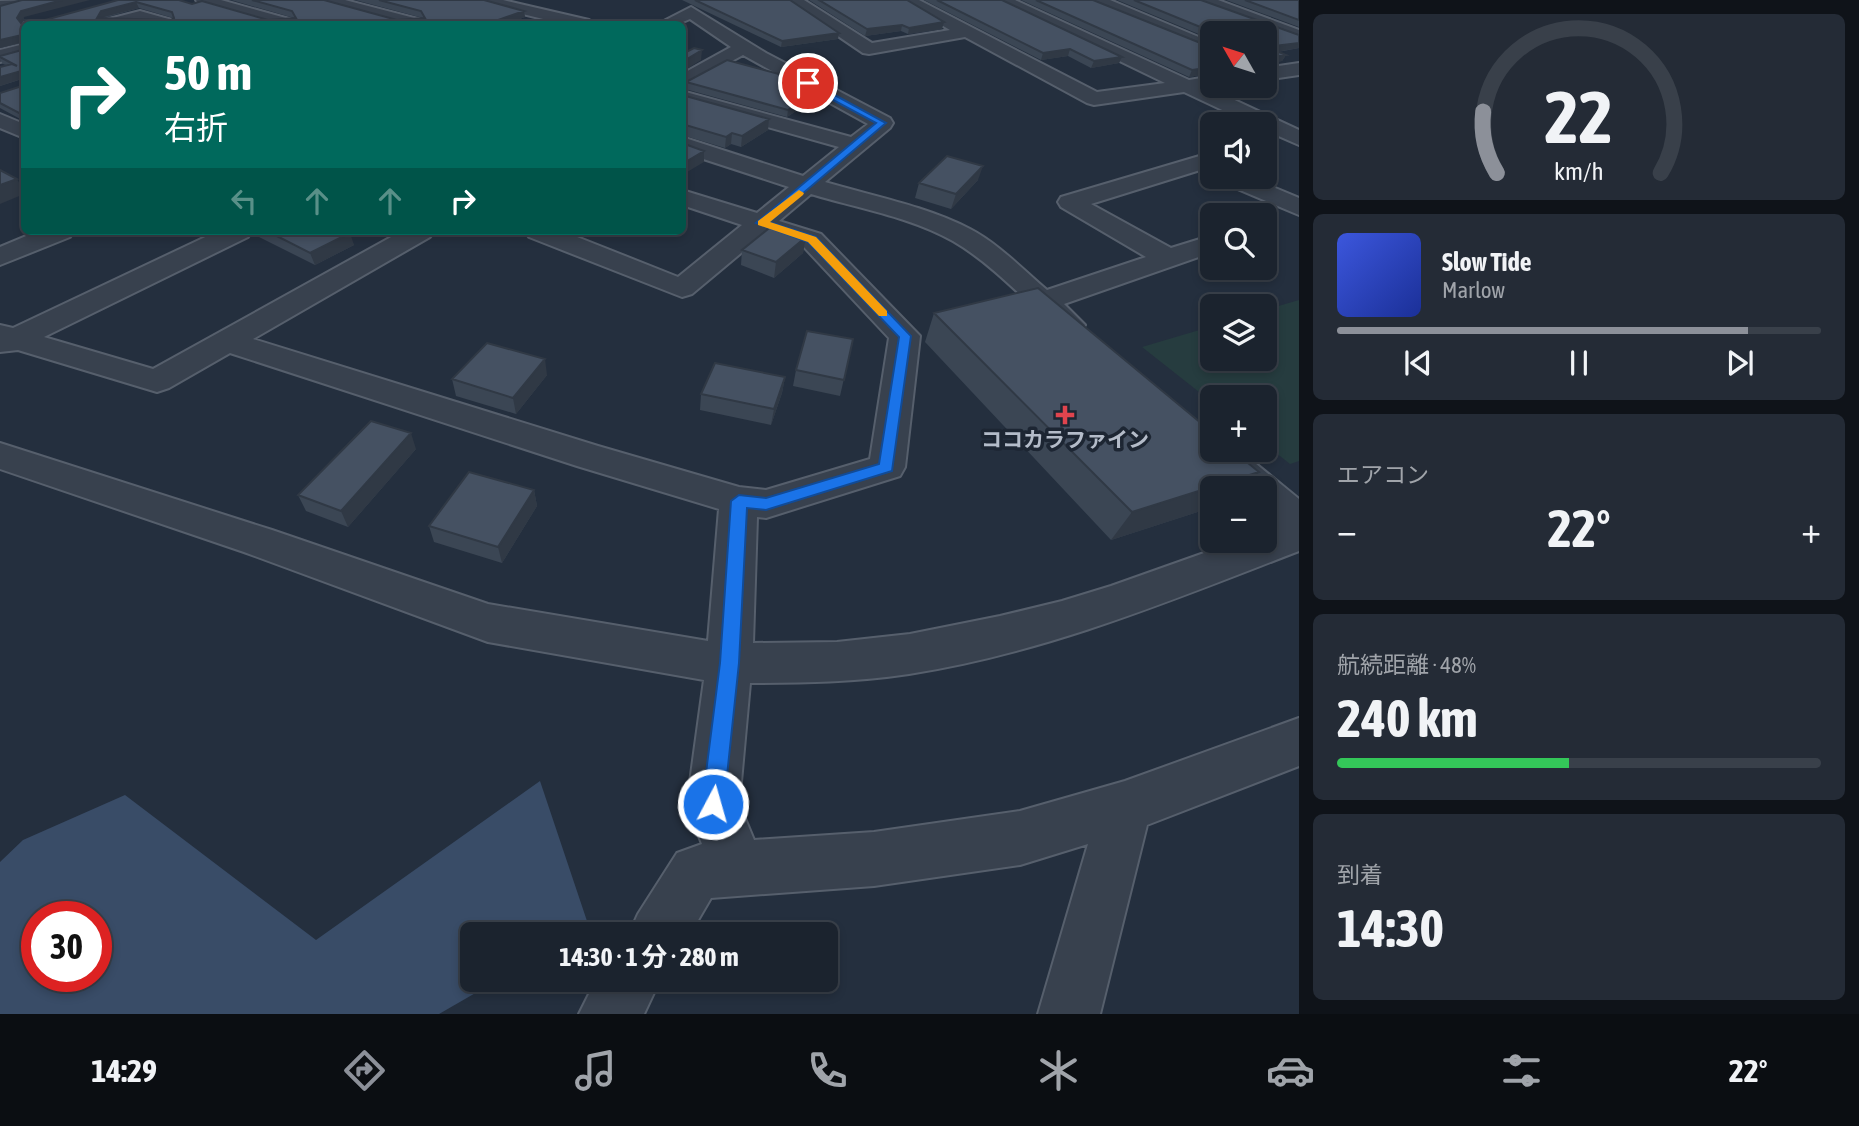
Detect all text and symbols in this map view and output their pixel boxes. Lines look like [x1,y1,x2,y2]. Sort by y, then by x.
north arrow [1200,21,1278,98]
map controls [1200,21,1277,553]
text: 50 m [164,44,252,100]
icon: right [49,49,140,140]
pin [778,53,838,113]
icon: arrive [789,64,827,102]
text: 22 [1545,75,1613,158]
text: 右折 [164,109,228,146]
button: sound [1200,112,1277,189]
text: km/h [1554,157,1604,185]
icon: left [225,182,263,220]
icon: ahead [298,182,336,220]
icon: ahead [371,182,409,220]
icon: right [444,182,482,220]
button: search [1200,203,1277,280]
text: Slow Tide [1442,247,1532,277]
text: Marlow [1442,277,1505,303]
button: layers [1200,294,1277,371]
icon: previous [1399,344,1437,382]
icon: pause [1560,344,1598,382]
icon: next [1721,344,1759,382]
button: + [1200,385,1277,462]
marker: ココカラファイン [1057,407,1073,423]
place label: ココカラファイン [981,427,1149,451]
text: エアコン [1337,462,1429,488]
button: − [1200,476,1277,553]
text: 22° [1547,498,1611,558]
text: − [1337,508,1357,551]
text: + [1801,508,1821,551]
text: 航続距離 · 48% [1337,652,1476,678]
text: 240 km [1337,688,1478,748]
position arrow [676,767,750,841]
text: 到着 [1337,862,1383,888]
text: 14:30 [1337,898,1444,958]
speed limit sign: 30 [21,901,112,992]
text: 14:30 · 1 分 · 280 m [559,942,739,972]
icon: directions [340,1046,389,1095]
icon: music [571,1046,620,1095]
icon: phone [803,1046,852,1095]
icon: climate [1034,1046,1083,1095]
icon: car [1266,1046,1315,1095]
icon: filters [1497,1046,1546,1095]
text: 14:29 [91,1052,157,1089]
text: 22° [1729,1052,1768,1089]

